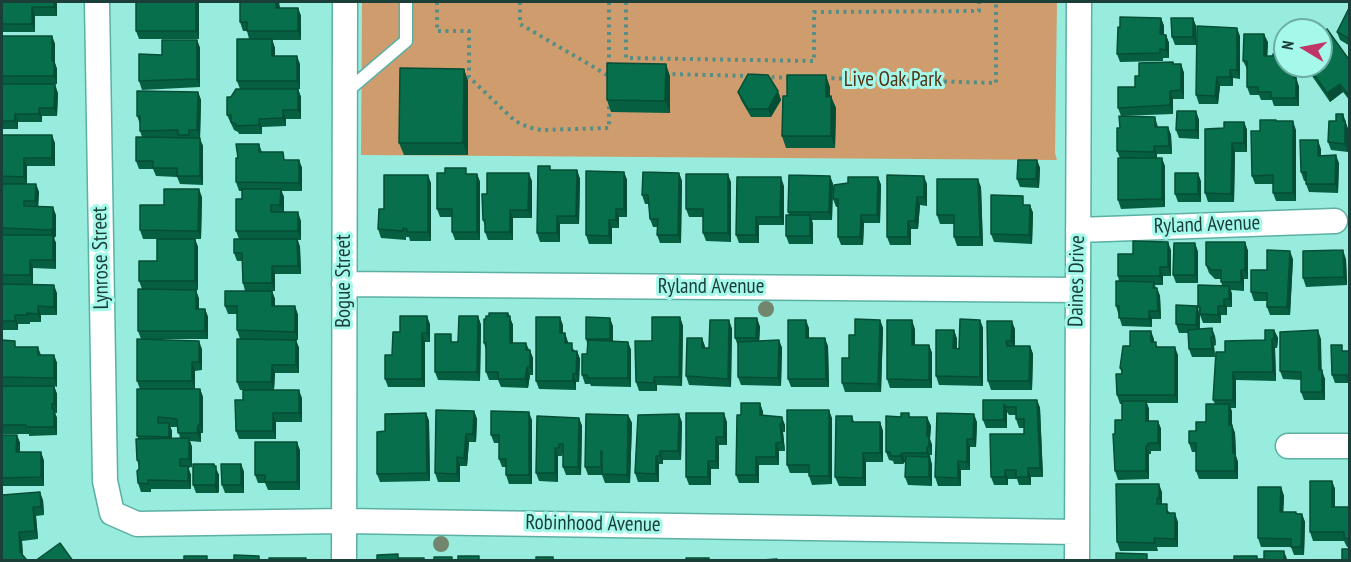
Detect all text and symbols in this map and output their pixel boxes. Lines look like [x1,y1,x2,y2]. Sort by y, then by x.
north arrow [1273,18,1333,78]
text: N [1277,39,1298,51]
park label: Live Oak Park [844,67,942,93]
street label: Lynrose Street [88,206,114,310]
street label: Ryland Avenue [1153,211,1261,239]
street label: Bogue Street [331,234,357,328]
street label: Daines Drive [1064,235,1090,327]
street label: Ryland Avenue [658,274,764,300]
street label: Robinhood Avenue [525,510,661,538]

